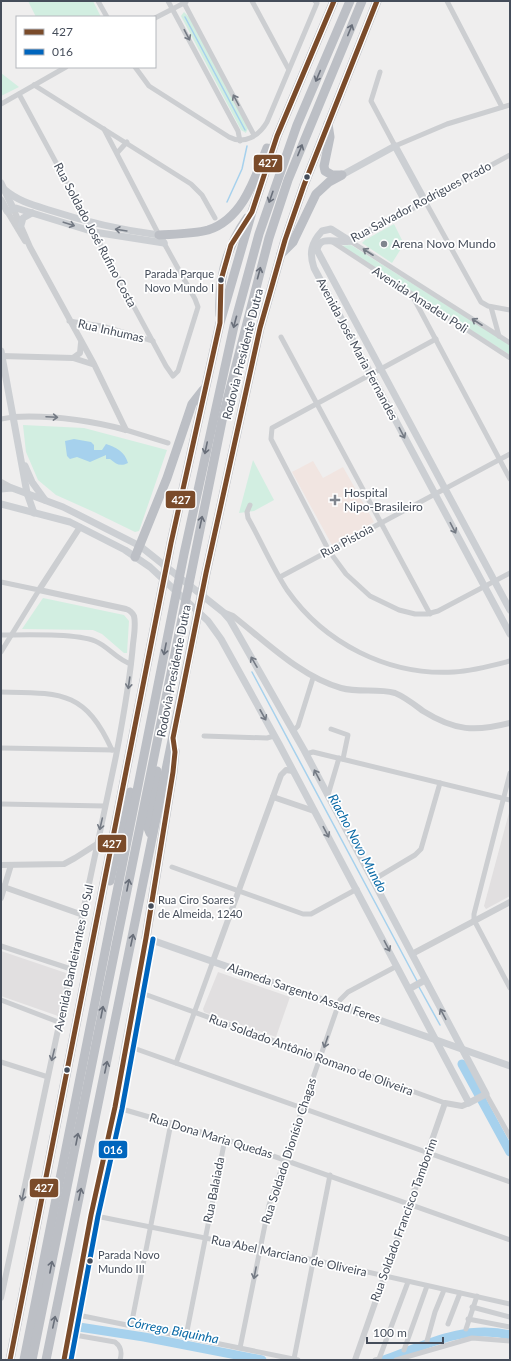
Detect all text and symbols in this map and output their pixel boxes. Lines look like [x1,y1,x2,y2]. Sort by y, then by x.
legend [16,16,156,68]
text: 427 [52,24,73,39]
one-way arrow [346,24,354,36]
one-way arrow [184,29,191,41]
text: 016 [52,44,73,59]
one-way arrow [314,69,321,81]
one-way arrow [232,94,239,106]
one-way arrow [297,145,305,157]
line badge: 427 [253,154,283,173]
text: 427 [258,156,278,169]
street label: Rua Salvador Rodrigues Prado [348,158,494,245]
street label: Rua Soldado José Rufino Costa [51,160,140,310]
unlabelled marker [302,172,312,182]
one-way arrow [267,191,275,203]
one-way arrow [63,221,76,228]
one-way arrow [115,226,128,234]
place label: Arena Novo Mundo [392,236,496,251]
marker: Arena Novo Mundo [379,239,389,249]
one-way arrow [363,248,374,256]
street label: Avenida Amadeu Poli [370,263,471,336]
place label: Parada Parque Novo Mundo I [144,267,214,294]
one-way arrow [256,267,263,280]
marker: Parada Parque Novo Mundo I [216,275,226,285]
street label: Avenida José Maria Fernandes [313,275,401,423]
street label: Rodovia Presidente Dutra [219,287,266,421]
one-way arrow [231,315,238,328]
street label: Rua Inhumas [77,316,146,345]
one-way arrow [471,318,483,326]
one-way arrow [45,414,58,421]
one-way arrow [399,426,406,438]
one-way arrow [201,441,209,454]
place label: Hospital Nipo-Brasileiro [344,485,423,514]
line badge: 427 [165,490,196,509]
text: 427 [171,493,191,506]
marker: Hospital Nipo-Brasileiro [329,494,341,506]
one-way arrow [197,516,205,529]
street label: Rua Pistoia [318,520,376,561]
one-way arrow [450,522,458,534]
street label: Rodovia Presidente Dutra [153,603,194,738]
one-way arrow [161,642,169,655]
one-way arrow [250,656,258,668]
one-way arrow [125,676,133,689]
one-way arrow [259,709,267,721]
one-way arrow [313,770,321,782]
water label: Riacho Novo Mundo [325,791,391,895]
one-way arrow [97,817,105,830]
one-way arrow [322,825,330,837]
line badge: 427 [97,834,127,853]
text: 427 [102,837,122,850]
one-way arrow [124,878,132,891]
street label: Avenida Bandeirantes do Sul [51,883,96,1033]
place label: Rua Ciro Soares de Almeida, 1240 [158,893,243,920]
marker: Rua Ciro Soares de Almeida, 1240 [146,901,156,911]
one-way arrow [128,933,136,946]
one-way arrow [384,940,391,952]
street label: Alameda Sargento Assad Feres [226,959,383,1026]
one-way arrow [99,1006,107,1019]
one-way arrow [439,1008,447,1020]
street label: Rua Soldado Antônio Romano de Oliveira [207,1010,415,1099]
one-way arrow [322,1036,329,1049]
one-way arrow [49,1048,57,1061]
one-way arrow [102,1061,110,1074]
unlabelled marker [62,1065,72,1075]
street label: Rua Soldado Dionísio Chagas [258,1076,319,1226]
street label: Rua Dona Maria Quedas [148,1110,275,1161]
one-way arrow [73,1133,81,1146]
street label: Rua Soldado Francisco Tamborim [367,1136,440,1304]
line badge: 016 [98,1140,128,1159]
text: 016 [103,1143,123,1156]
street label: Rua Balaiada [200,1156,227,1224]
line badge: 427 [29,1178,59,1198]
text: 427 [34,1181,54,1194]
one-way arrow [76,1188,84,1201]
one-way arrow [18,1189,26,1202]
street label: Rua Abel Marciano de Oliveira [210,1232,368,1279]
place label: Parada Novo Mundo III [98,1248,160,1275]
marker: Parada Novo Mundo III [85,1256,95,1266]
one-way arrow [47,1261,55,1274]
one-way arrow [250,1266,258,1279]
water label: Córrego Biquinha [126,1313,221,1347]
one-way arrow [50,1316,58,1329]
scale bar [367,1319,443,1345]
text: 100 m [373,1325,407,1340]

